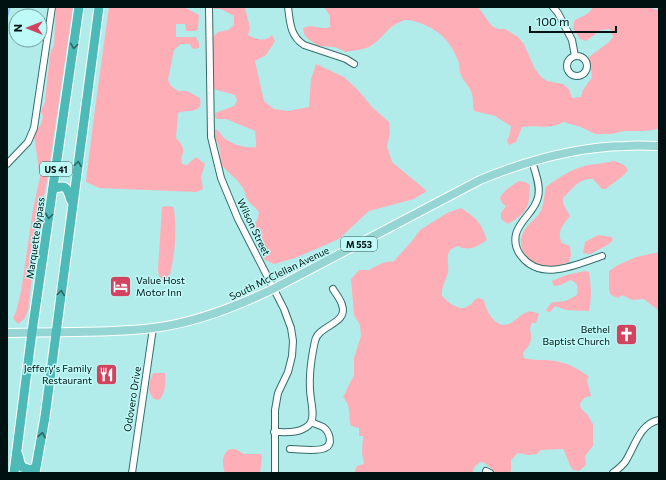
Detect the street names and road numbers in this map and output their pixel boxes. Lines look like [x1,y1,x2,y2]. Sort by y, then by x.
road number: US 41 [40,162,72,176]
street label: Marquette Bypass [23,196,47,280]
street label: Wilson Street [235,197,273,257]
road number: M 553 [341,237,377,251]
street label: South McClellan Avenue [227,244,331,302]
street label: Odovero Drive [121,366,143,432]

